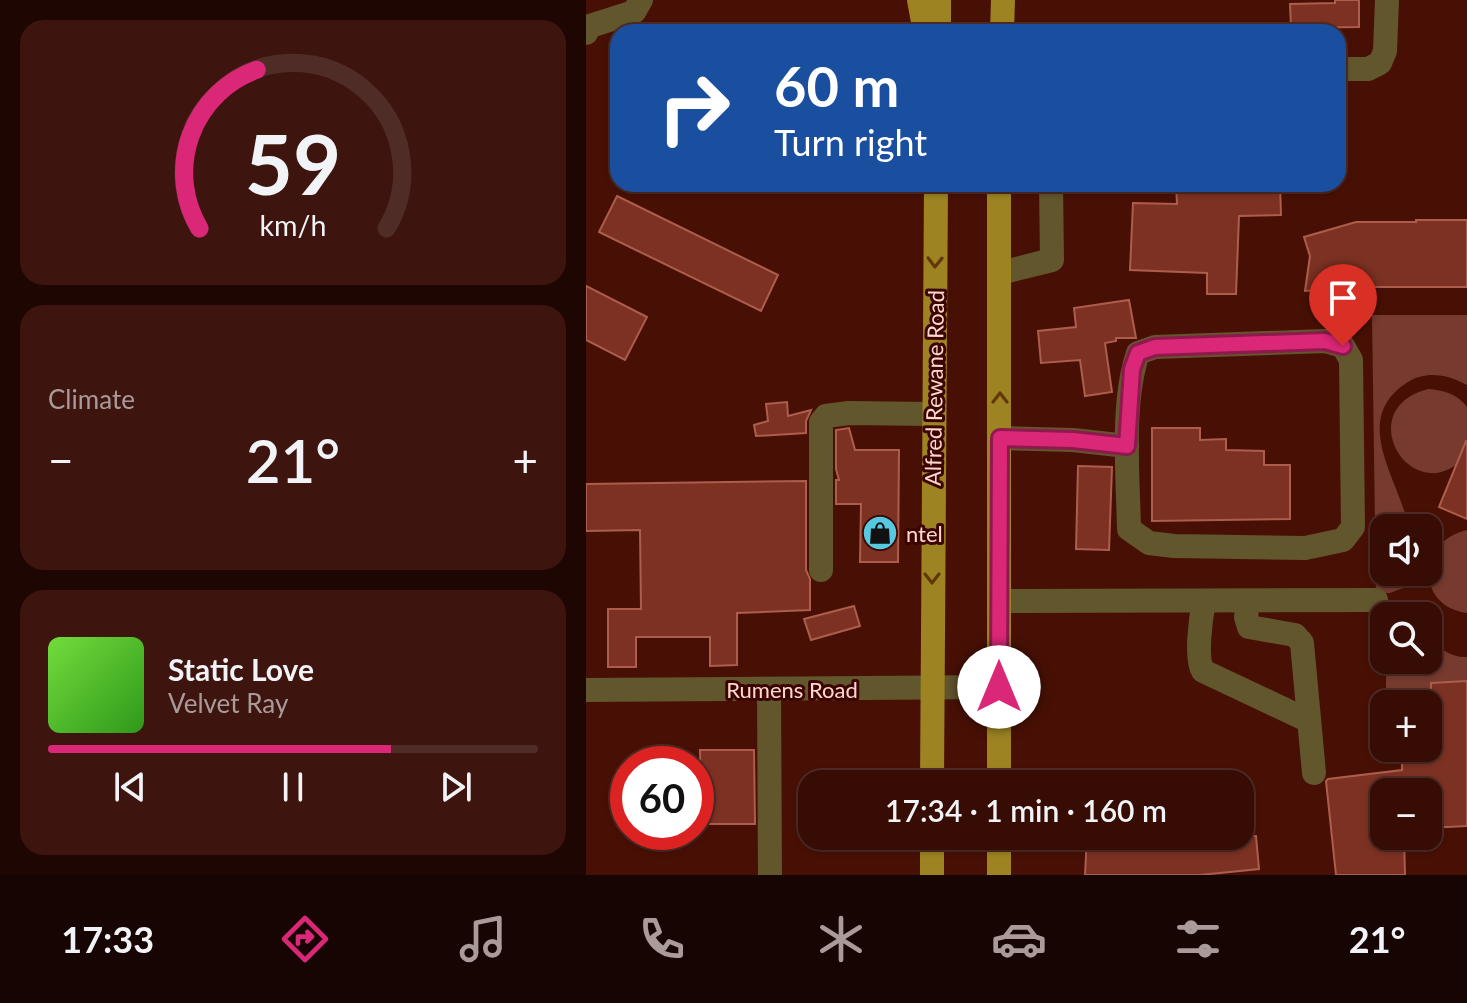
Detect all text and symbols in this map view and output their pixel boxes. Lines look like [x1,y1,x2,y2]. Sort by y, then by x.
text: 60 m [774,52,899,119]
icon: right [642,56,746,160]
text: 59 [245,112,341,212]
text: Turn right [774,120,927,164]
text: km/h [260,208,326,242]
one-way arrow [926,256,944,269]
pin [1309,264,1377,346]
icon: arrive [1321,276,1365,320]
street label: Alfred Rewane Road [919,290,949,486]
text: Climate [48,383,135,415]
one-way arrow [991,391,1009,404]
text: 21° [246,424,340,496]
text: − [48,434,74,486]
text: + [512,434,538,486]
shop icon: ntel [861,514,899,552]
map controls [1370,514,1442,850]
button: sound [1370,514,1442,586]
place label: ntel [906,520,943,547]
one-way arrow [923,572,941,585]
button: search [1370,602,1442,674]
position arrow [957,645,1041,729]
text: Static Love [168,651,314,687]
street label: Rumens Road [726,676,858,703]
text: Velvet Ray [168,687,288,719]
button: + [1370,690,1442,762]
speed limit sign: 60 [610,746,714,850]
icon: previous [108,765,152,809]
icon: pause [271,765,315,809]
icon: next [434,765,478,809]
button: − [1370,778,1442,850]
text: 17:34 · 1 min · 160 m [885,792,1167,828]
icon: directions [277,911,333,967]
icon: music [455,911,511,967]
icon: phone [634,911,690,967]
icon: climate [813,911,869,967]
icon: car [991,911,1047,967]
icon: filters [1170,911,1226,967]
text: 17:33 [61,917,154,961]
text: 21° [1349,917,1406,961]

